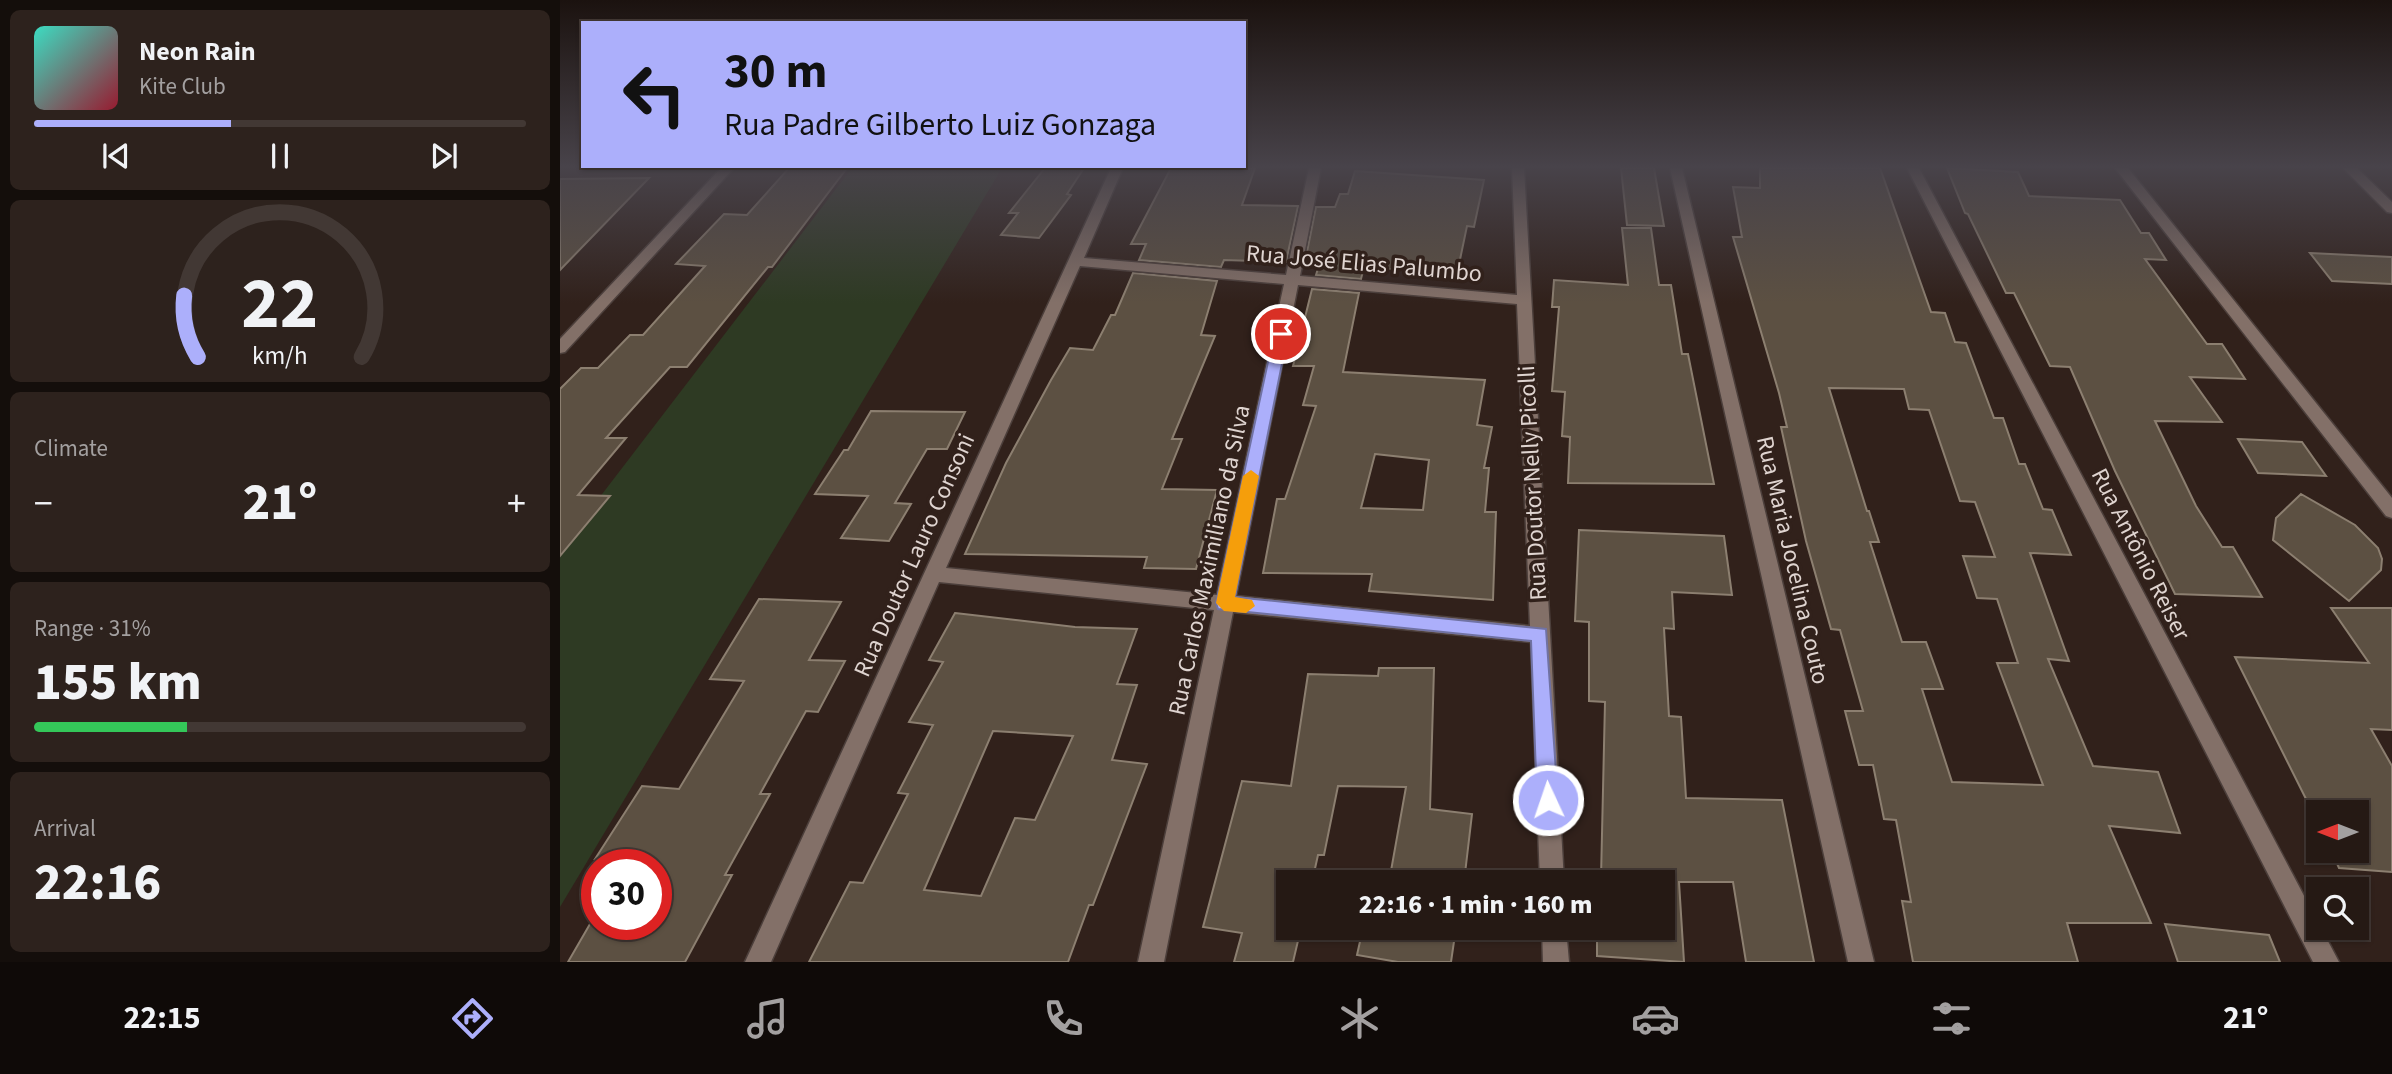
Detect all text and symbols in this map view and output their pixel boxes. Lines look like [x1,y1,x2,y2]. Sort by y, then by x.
text: Neon Rain [139,33,256,70]
text: 30 m [724,37,828,107]
icon: left [609,49,700,140]
text: Kite Club [139,70,226,103]
text: Rua Padre Gilberto Luiz Gonzaga [724,102,1156,148]
icon: previous [97,137,135,175]
icon: pause [261,137,299,175]
icon: next [425,137,463,175]
street label: Rua José Elias Palumbo [1245,236,1483,291]
text: 22 [242,252,318,356]
pin [1251,304,1311,364]
icon: arrive [1262,315,1300,353]
text: km/h [252,338,308,374]
street label: Rua Doutor Nelly Picolli [1509,365,1556,601]
street label: Rua Carlos Maximiliano da Silva [1159,402,1260,719]
street label: Rua Doutor Lauro Consoni [845,428,984,682]
text: Climate [34,432,108,465]
street label: Rua Maria Jocelina Couto [1747,433,1838,688]
street label: Rua Antônio Reiser [2082,462,2199,647]
text: 21° [243,466,317,540]
text: − [34,477,53,531]
text: + [507,477,526,531]
text: Range · 31% [34,612,151,645]
text: 155 km [34,646,202,720]
position arrow [1511,763,1585,837]
north arrow [2306,800,2370,863]
map controls [2306,800,2369,940]
text: Arrival [34,812,96,845]
text: 22:16 [34,846,161,920]
speed limit sign: 30 [581,849,672,940]
button: search [2306,877,2369,940]
text: 22:16 · 1 min · 160 m [1359,886,1592,923]
icon: directions [448,994,497,1043]
icon: music [743,994,792,1043]
icon: phone [1039,994,1088,1043]
icon: climate [1335,994,1384,1043]
icon: car [1631,994,1680,1043]
icon: filters [1927,994,1976,1043]
text: 22:15 [123,995,201,1041]
text: 21° [2223,995,2268,1041]

